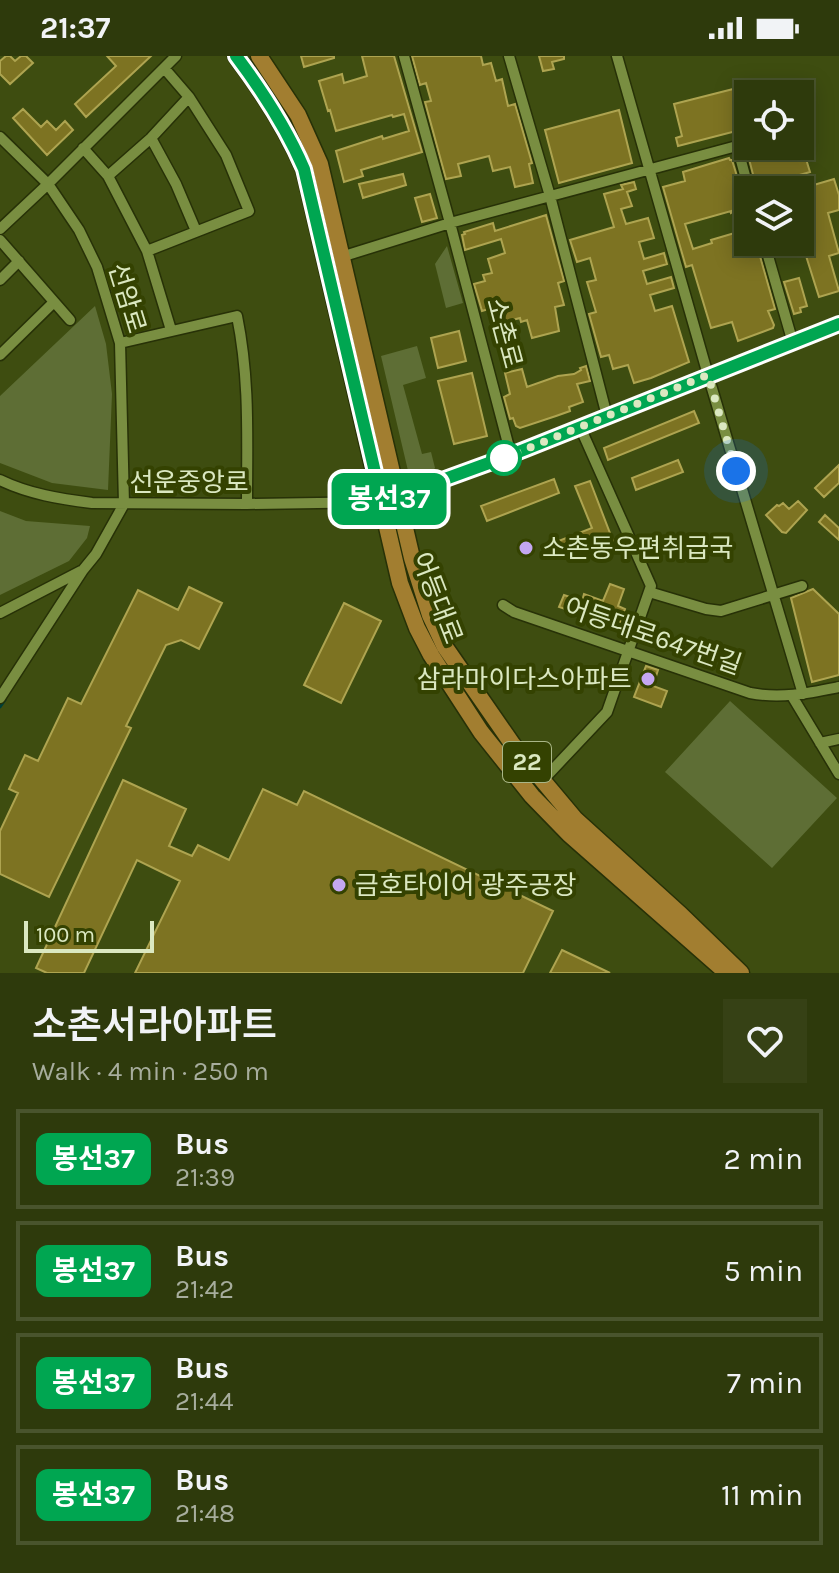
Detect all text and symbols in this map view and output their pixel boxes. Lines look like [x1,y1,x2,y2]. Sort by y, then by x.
text: 21:37 [40,10,111,46]
map controls [734,80,814,256]
button: locate [734,80,814,160]
button: layers [734,176,814,256]
street label: 선암로 [102,259,152,337]
street label: 소촌로 [480,294,528,372]
unlabelled marker [487,441,521,475]
your location [716,451,756,491]
street label: 선운중앙로 [129,467,249,498]
line badge: 봉선37 [333,473,445,525]
text: 봉선37 [348,482,430,515]
place label: 소촌동우편취급국 [542,533,733,564]
marker: 소촌동우편취급국 [517,539,535,557]
street label: 어등대로 [405,548,469,648]
street label: 어등대로647번길 [560,591,746,681]
place label: 삼라마이다스아파트 [417,664,632,695]
marker: 삼라마이다스아파트 [639,670,657,688]
road number: 22 [503,742,551,782]
place label: 금호타이어 광주공장 [355,870,576,901]
marker: 금호타이어 광주공장 [330,876,348,894]
scale bar [24,917,154,953]
text: 100 m [36,922,95,948]
button: heart [723,999,807,1083]
text: 소촌서라아파트 [32,1003,277,1048]
text: Walk · 4 min · 250 m [32,1056,269,1087]
text: Bus [175,1126,229,1162]
text: 2 min [723,1141,803,1177]
text: 봉선37 [52,1142,135,1175]
text: 21:39 [175,1162,235,1193]
text: Bus [175,1238,229,1274]
text: 5 min [724,1253,803,1289]
text: 봉선37 [52,1254,135,1287]
text: 21:42 [175,1274,234,1305]
text: Bus [175,1350,229,1386]
text: 7 min [727,1365,803,1401]
text: 봉선37 [52,1366,135,1399]
text: 21:44 [175,1386,234,1417]
text: Bus [175,1462,229,1498]
text: 11 min [721,1477,803,1513]
text: 봉선37 [52,1478,135,1511]
text: 21:48 [175,1498,235,1529]

